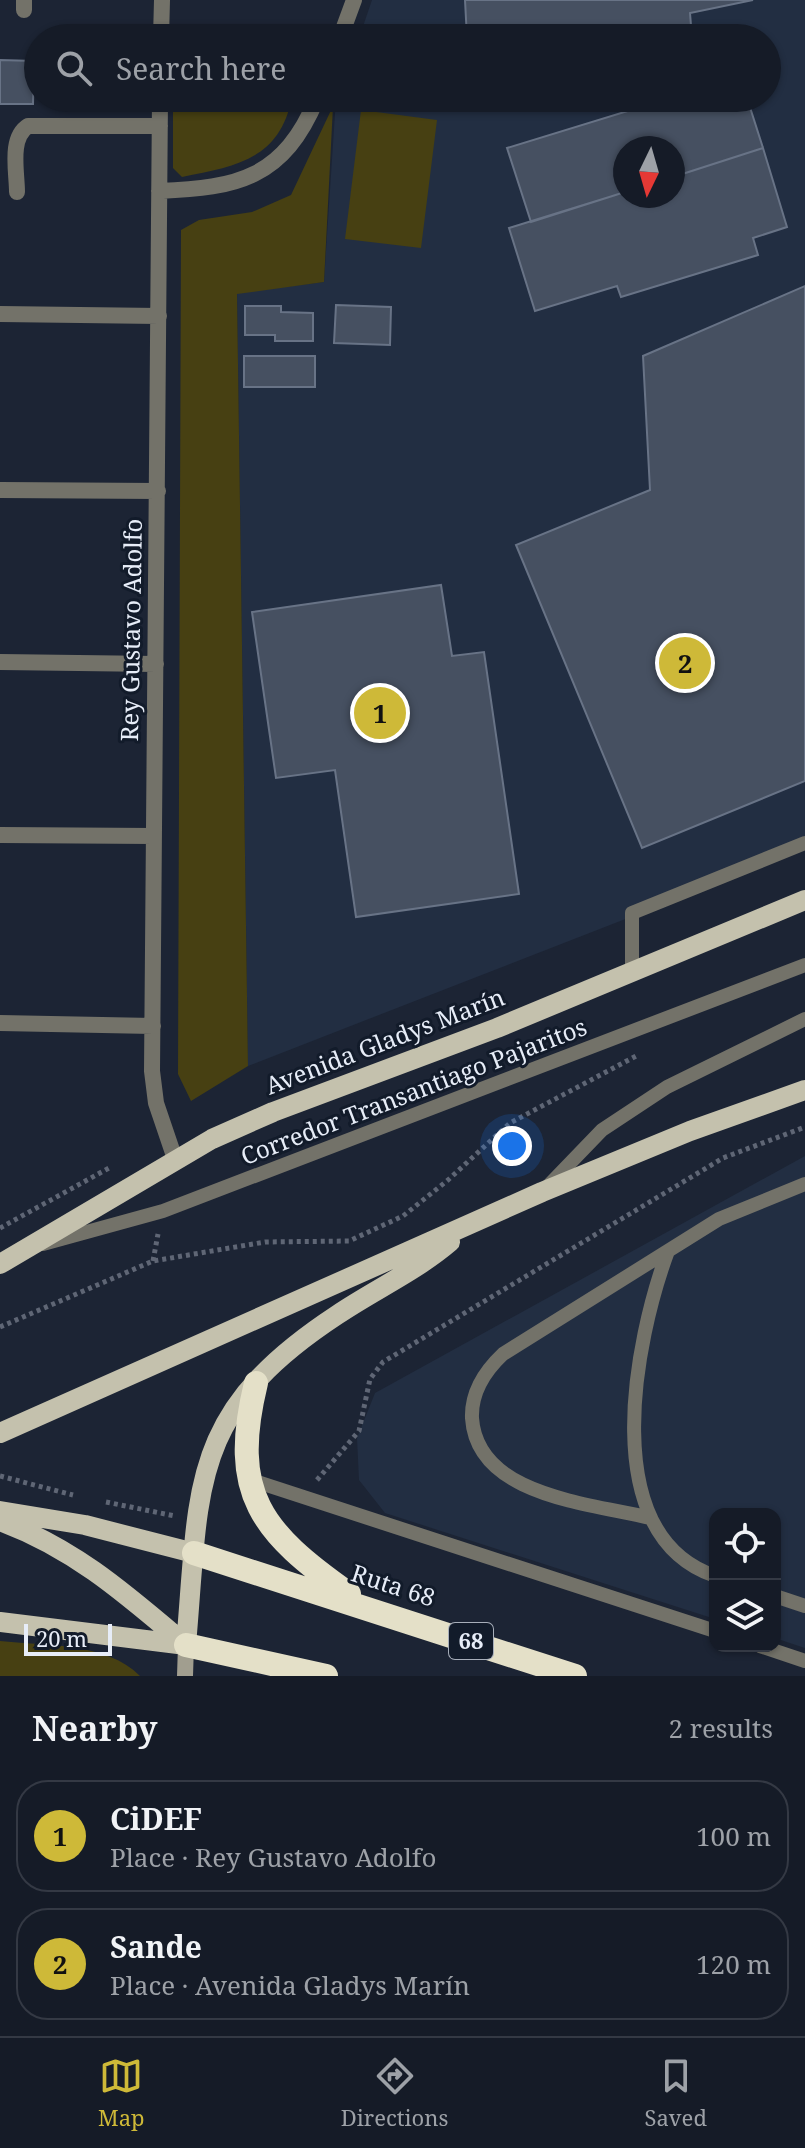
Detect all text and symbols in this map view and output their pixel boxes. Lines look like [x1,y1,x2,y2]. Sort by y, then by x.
search box [24,24,781,112]
icon: search [52,46,96,90]
text: Search here [116,48,286,89]
north arrow [613,136,685,208]
street label: Rey Gustavo Adolfo [112,518,149,742]
pin: 2 [659,633,711,693]
pin: 1 [354,683,406,743]
street label: Avenida Gladys Marín [260,980,509,1101]
street label: Corredor Transantiago Pajaritos [236,1009,591,1172]
your location [492,1126,532,1166]
map controls [709,1508,781,1652]
button: locate [709,1508,781,1580]
street label: Ruta 68 [347,1556,439,1614]
button: layers [709,1580,781,1652]
scale bar [24,1620,112,1656]
text: 20 m [36,1623,87,1653]
road number: 68 [449,1623,493,1659]
text: Nearby [32,1705,158,1751]
text: 2 results [668,1710,773,1746]
text: CiDEF [110,1798,202,1839]
text: 1 [53,1818,67,1854]
text: 100 m [696,1818,771,1854]
text: Place · Rey Gustavo Adolfo [110,1839,436,1875]
text: Sande [110,1926,202,1967]
text: 2 [53,1946,67,1982]
text: 120 m [696,1946,771,1982]
text: Place · Avenida Gladys Marín [110,1967,470,2003]
tab: Map [98,2054,145,2132]
tab: Directions [341,2054,448,2132]
tab: Saved [645,2054,707,2132]

